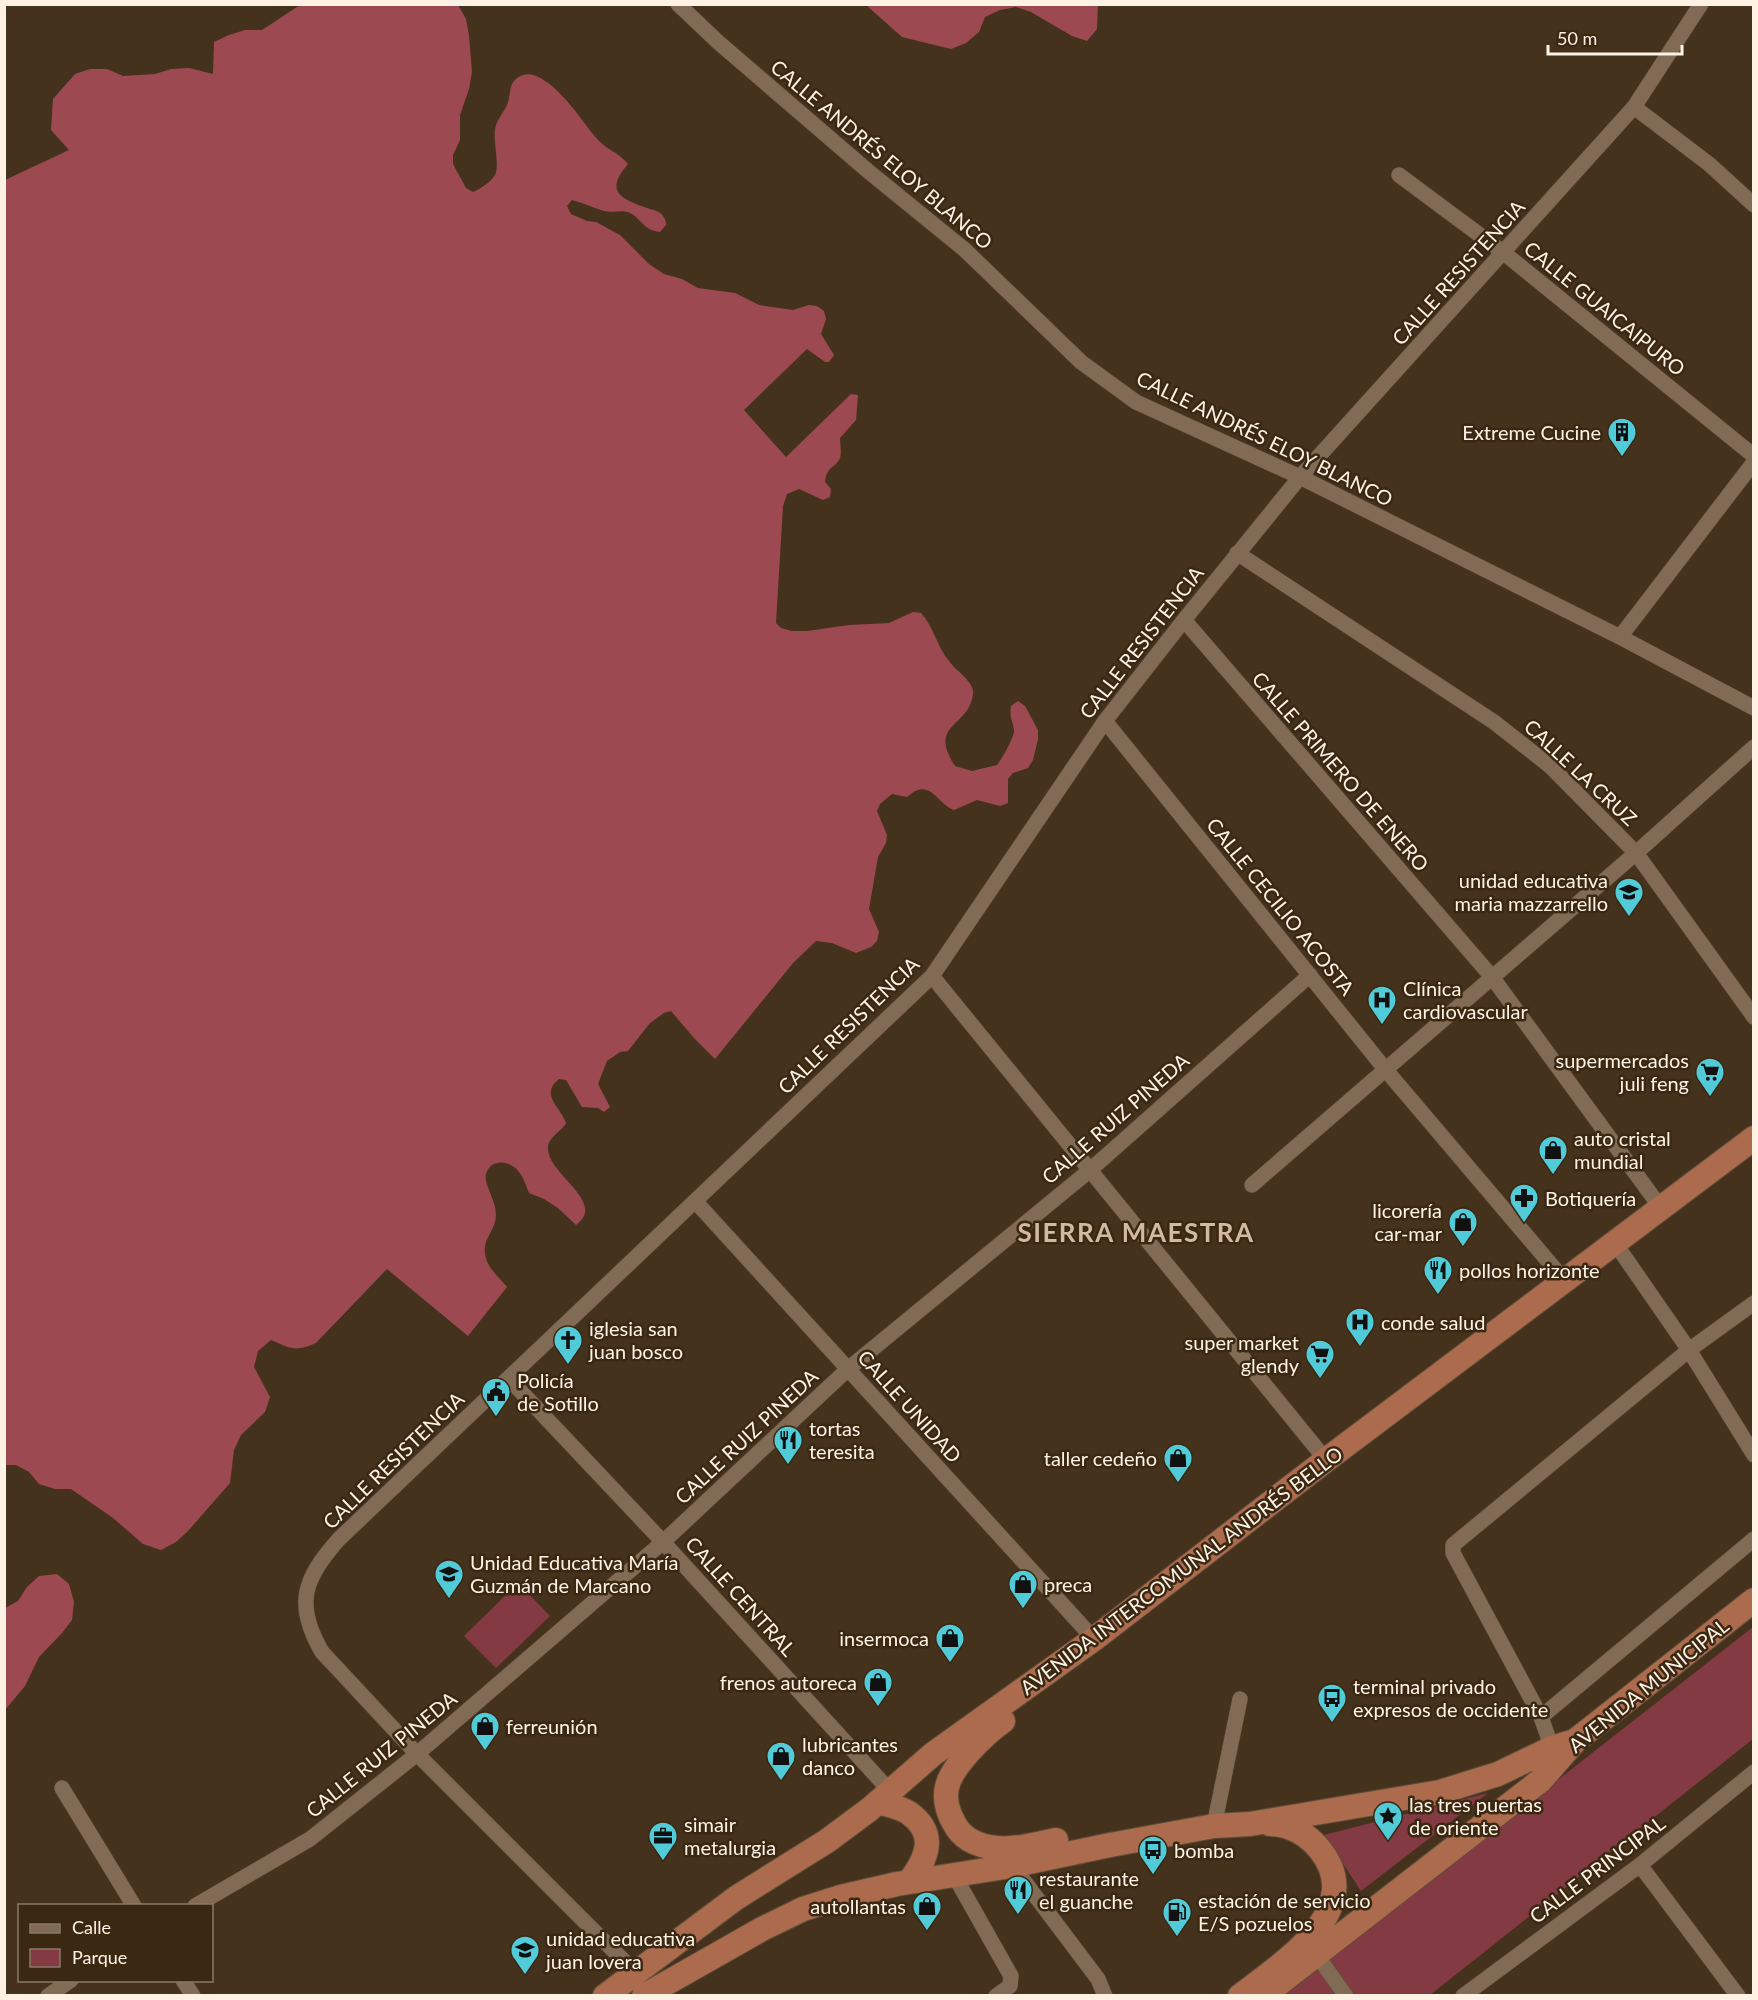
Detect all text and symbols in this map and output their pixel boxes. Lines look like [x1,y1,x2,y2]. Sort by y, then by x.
scale bar [1548,18,1682,56]
text: 50 m [1557,27,1597,49]
street label: CALLE ANDRÉS ELOY BLANCO [766,54,998,254]
street label: CALLE RESISTENCIA [1387,194,1530,349]
street label: CALLE GUAICAIPURO [1520,236,1690,380]
street label: CALLE ANDRÉS ELOY BLANCO [1133,365,1397,511]
building icon: Extreme Cucine [1606,416,1638,458]
place label: Extreme Cucine [1462,420,1601,444]
street label: CALLE RESISTENCIA [1074,561,1208,723]
street label: CALLE PRIMERO DE ENERO [1248,666,1434,876]
street label: CALLE LA CRUZ [1520,714,1642,830]
street label: CALLE CECILIO ACOSTA [1202,813,1360,1000]
place label: unidad educativa maria mazzarrello [1455,868,1608,915]
school or university icon: unidad educativa maria mazzarrello [1613,876,1645,918]
street label: CALLE RESISTENCIA [773,951,924,1098]
place label: Clínica cardiovascular [1403,976,1528,1023]
hospital icon: Clínica cardiovascular [1366,984,1398,1026]
street label: CALLE RUIZ PINEDA [1037,1047,1194,1188]
place label: supermercados juli feng [1556,1048,1689,1095]
supermarket icon: supermercados juli feng [1694,1056,1726,1098]
place label: auto cristal mundial [1574,1126,1671,1173]
shop icon: auto cristal mundial [1537,1134,1569,1176]
pharmacy icon: Botiquería [1508,1182,1540,1224]
place label: Botiquería [1545,1186,1636,1210]
place label: licorería car-mar [1372,1198,1443,1245]
shop icon: licorería car-mar [1447,1206,1479,1248]
district label: SIERRA MAESTRA [1017,1216,1255,1248]
restaurant icon: pollos horizonte [1422,1254,1454,1296]
place label: pollos horizonte [1459,1258,1600,1282]
hospital icon: conde salud [1344,1306,1376,1348]
place label: conde salud [1381,1310,1485,1334]
place label: iglesia san juan bosco [588,1316,683,1363]
church icon: iglesia san juan bosco [552,1324,584,1366]
place label: super market glendy [1185,1330,1300,1377]
supermarket icon: super market glendy [1304,1338,1336,1380]
street label: CALLE UNIDAD [853,1345,967,1467]
street label: CALLE RUIZ PINEDA [669,1363,823,1508]
place label: Policía de Sotillo [517,1368,599,1415]
public building icon: Policía de Sotillo [480,1376,512,1418]
street label: CALLE RESISTENCIA [318,1386,469,1533]
place label: tortas teresita [809,1416,875,1463]
restaurant icon: tortas teresita [772,1424,804,1466]
street label: AVENIDA INTERCOMUNAL ANDRÉS BELLO [1015,1441,1347,1699]
shop icon: taller cedeño [1162,1442,1194,1484]
place label: taller cedeño [1044,1446,1157,1470]
street label: CALLE CENTRAL [681,1531,801,1661]
place label: Unidad Educativa María Guzmán de Marcano [470,1550,678,1597]
school or university icon: Unidad Educativa María Guzmán de Marcano [433,1558,465,1600]
shop icon: preca [1007,1568,1039,1610]
place label: preca [1044,1572,1092,1596]
street label: AVENIDA MUNICIPAL [1563,1613,1733,1757]
shop icon: insermoca [934,1622,966,1664]
place label: insermoca [839,1626,929,1650]
shop icon: frenos autoreca [862,1666,894,1708]
place label: frenos autoreca [720,1670,857,1694]
place label: terminal privado expresos de occidente [1353,1674,1548,1721]
bus stop icon: terminal privado expresos de occidente [1316,1682,1348,1724]
street label: CALLE RUIZ PINEDA [301,1686,461,1822]
shop icon: ferreunión [469,1710,501,1752]
place label: ferreunión [506,1714,598,1738]
place label: lubricantes danco [802,1732,898,1779]
shop icon: lubricantes danco [765,1740,797,1782]
place label: las tres puertas de oriente [1409,1792,1542,1839]
place icon: las tres puertas de oriente [1372,1800,1404,1842]
street label: CALLE PRINCIPAL [1525,1810,1669,1928]
place label: simair metalurgia [684,1812,776,1859]
office icon: simair metalurgia [647,1820,679,1862]
bus stop icon: bomba [1137,1834,1169,1876]
place label: bomba [1174,1838,1234,1862]
place label: restaurante el guanche [1039,1866,1139,1913]
restaurant icon: restaurante el guanche [1002,1874,1034,1916]
place label: estación de servicio E/S pozuelos [1198,1888,1371,1935]
shop icon: autollantas [911,1890,943,1932]
place label: autollantas [810,1894,906,1918]
fuel station icon: estación de servicio E/S pozuelos [1161,1896,1193,1938]
legend [18,1904,213,1982]
text: Calle [72,1916,111,1938]
place label: unidad educativa juan lovera [545,1926,695,1973]
school or university icon: unidad educativa juan lovera [509,1934,541,1976]
text: Parque [72,1946,127,1968]

